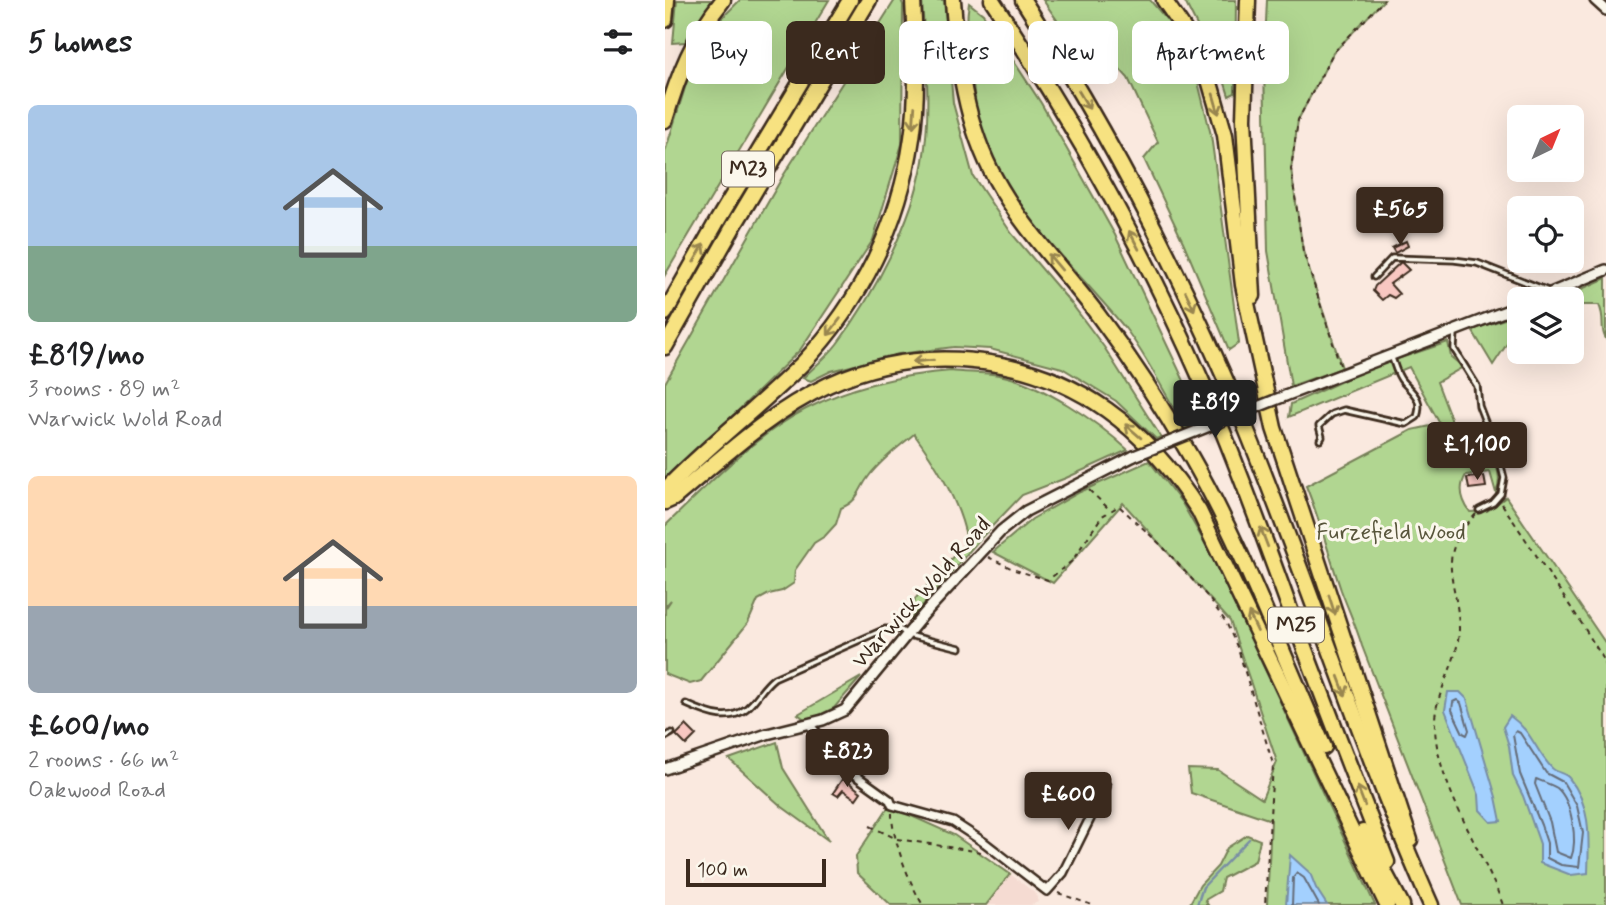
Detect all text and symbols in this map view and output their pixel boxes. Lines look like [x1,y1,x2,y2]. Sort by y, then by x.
chip: Buy [686,21,772,84]
chip: Rent [786,21,885,84]
chip: Filters [899,21,1014,84]
chip: New [1028,21,1118,84]
chip: Apartment [1132,21,1289,84]
text: 5 homes [28,23,133,62]
icon: filters [599,23,637,61]
one-way arrow [1077,89,1091,109]
one-way arrow [1211,93,1224,115]
one-way arrow [907,105,920,128]
north arrow [1507,105,1584,182]
map controls [1507,105,1584,364]
icon: home [270,150,396,276]
road number: M23 [722,152,774,186]
pin: £565 [1359,188,1441,247]
text: £565 [1372,195,1428,225]
button: locate [1507,196,1584,273]
one-way arrow [1127,231,1141,251]
one-way arrow [692,244,706,264]
one-way arrow [1047,254,1063,272]
button: layers [1507,287,1584,364]
one-way arrow [1184,290,1197,311]
one-way arrow [826,317,841,335]
text: £819/mo [28,336,144,375]
one-way arrow [912,354,935,367]
text: 3 rooms · 89 m² [28,375,180,405]
pin: £819 [1174,380,1256,440]
text: £819 [1189,388,1241,418]
text: Warwick Wold Road [28,405,222,435]
pin: £1,100 [1420,422,1534,482]
one-way arrow [1124,423,1142,439]
text: £1,100 [1443,430,1511,460]
street label: Warwick Wold Road [846,511,998,675]
park label: Furzefield Wood [1316,518,1466,548]
icon: home [270,521,396,647]
one-way arrow [1257,527,1269,549]
one-way arrow [1326,594,1339,616]
road number: M25 [1268,608,1324,642]
one-way arrow [1246,612,1259,633]
one-way arrow [1337,675,1349,697]
text: £600/mo [28,707,149,746]
pin: £823 [806,730,888,789]
text: £823 [822,737,872,767]
text: 2 rooms · 66 m² [28,746,179,776]
pin: £600 [1027,772,1109,832]
text: Oakwood Road [28,776,166,806]
text: £600 [1041,780,1095,810]
one-way arrow [1353,786,1366,808]
scale bar [686,856,826,888]
text: 100 m [697,858,748,883]

